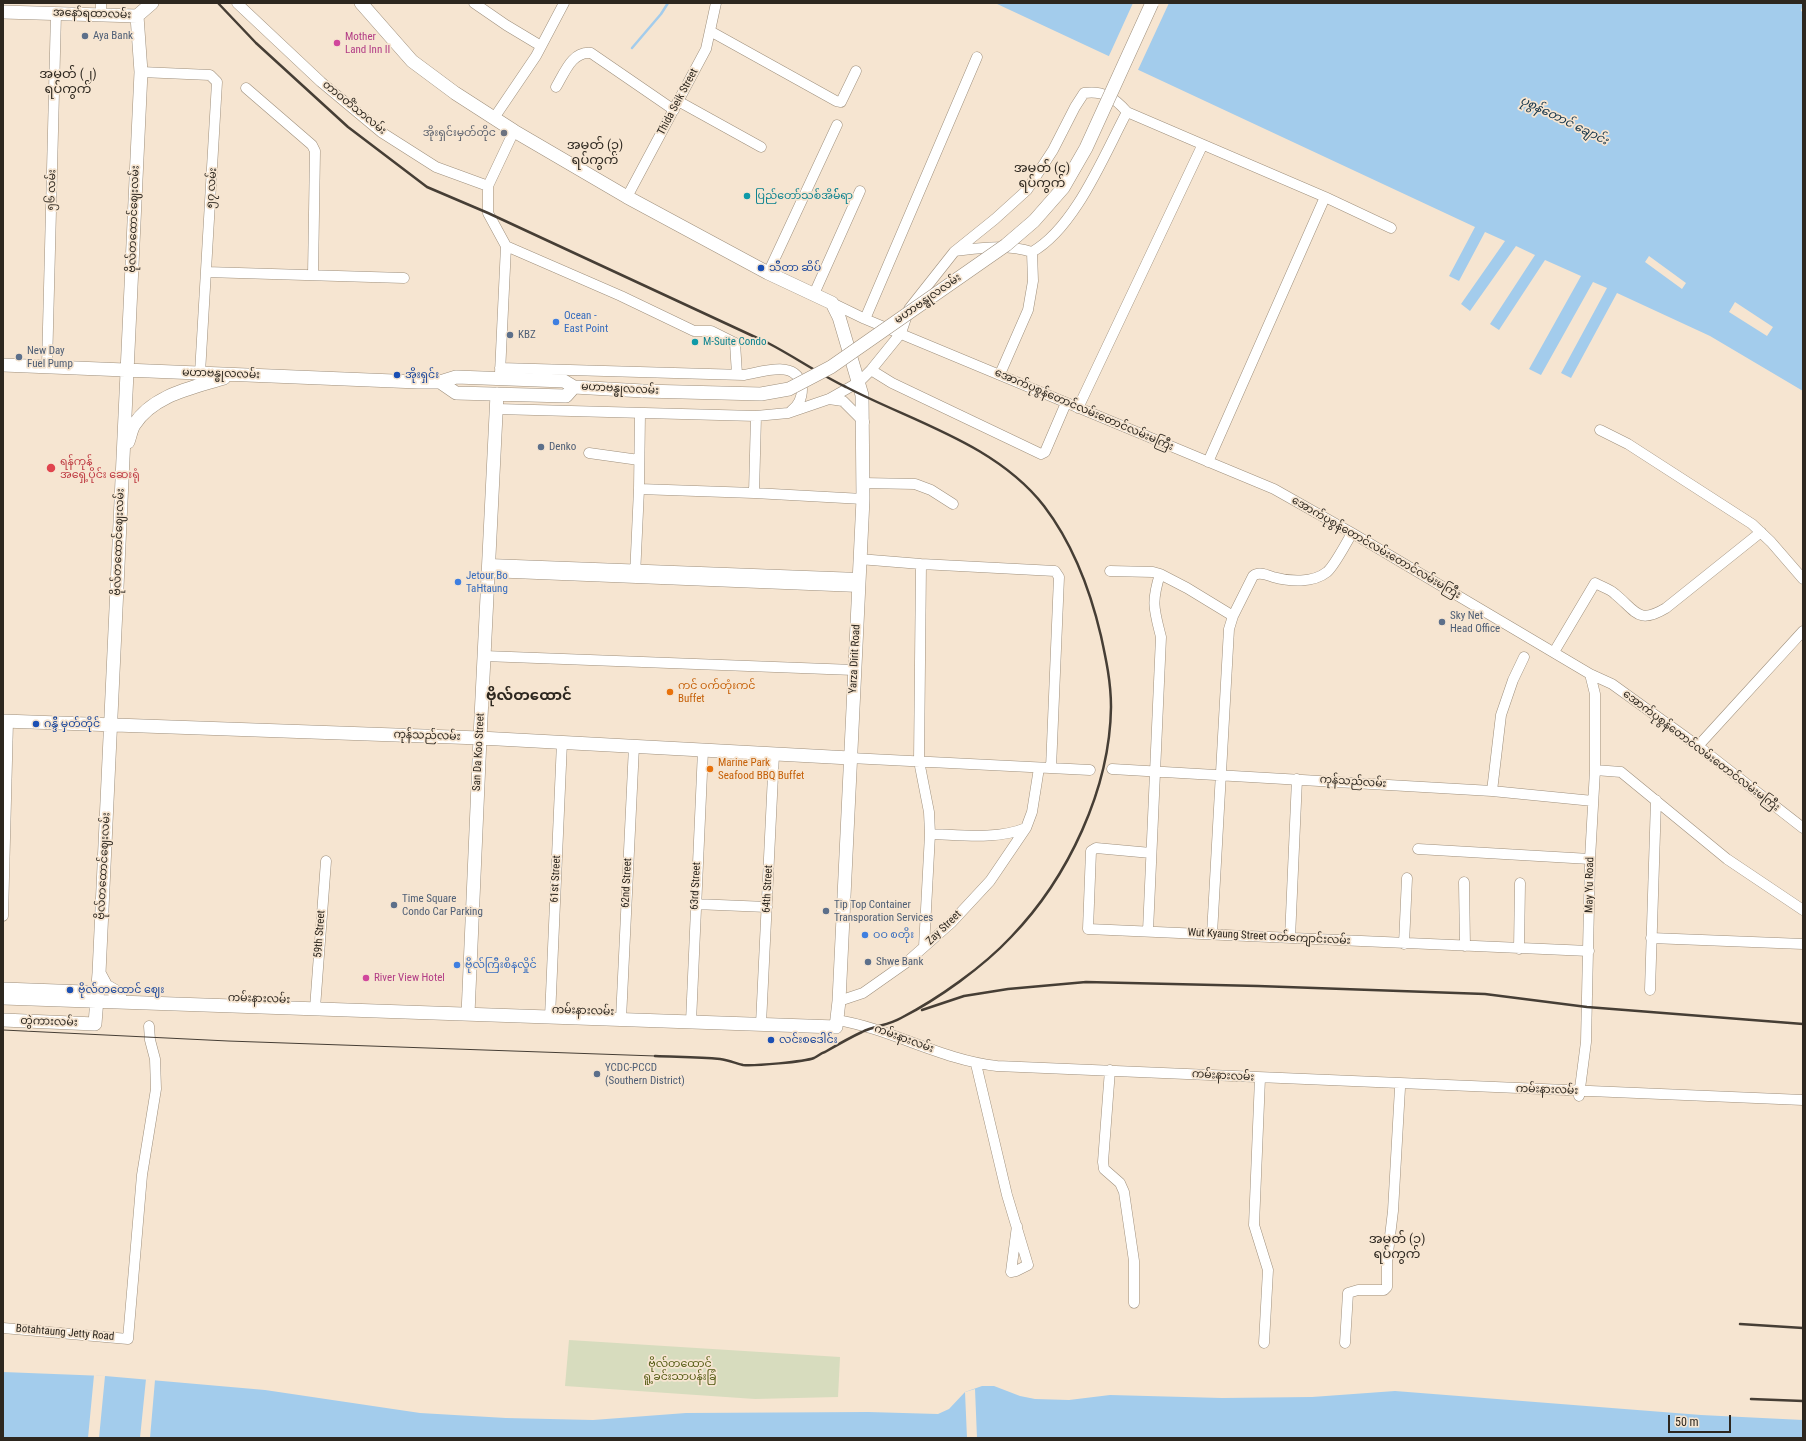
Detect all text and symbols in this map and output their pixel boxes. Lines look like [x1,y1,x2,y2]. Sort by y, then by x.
street label: အနော်ရထာလမ်း [53,6,131,22]
place label: Aya Bank [93,29,133,43]
place label: Mother Land Inn II [345,30,390,56]
marker: Aya Bank [80,31,90,41]
marker: Mother Land Inn II [332,38,342,48]
street label: Thida Seik Street [655,66,701,138]
district label: အမှတ် (၂) ရပ်ကွက် [39,67,97,98]
street label: တာဝတိံသာလမ်း [319,78,389,138]
water label: ပုစွန်တောင် ချောင်း [1518,93,1610,149]
place label: အိုးရှင်းမှတ်တိုင [423,126,496,140]
marker: အိုးရှင်းမှတ်တိုင [499,128,509,138]
district label: အမှတ် (၃) ရပ်ကွက် [567,138,623,169]
district label: အမှတ် (၄) ရပ်ကွက် [1014,161,1070,192]
street label: ဗိုလ်တထောင်ဈေးလမ်း [126,165,142,273]
street label: ၅၇ လမ်း [204,167,220,209]
street label: ၅၆ လမ်း [45,169,59,211]
place label: ပြည်တော်သစ်အိမ််ရာ [755,189,853,203]
marker: ပြည်တော်သစ်အိမ််ရာ [742,191,752,201]
place label: သီတာ ဆိပ် [769,261,821,275]
marker: သီတာ ဆိပ် [756,263,766,273]
street label: မဟာဗန္ဓုလလမ်း [892,271,964,327]
place label: Ocean - East Point [564,309,608,335]
marker: Ocean - East Point [551,317,561,327]
place label: KBZ [518,328,536,342]
marker: KBZ [505,330,515,340]
place label: M-Suite Condo [703,335,767,349]
marker: M-Suite Condo [690,337,700,347]
place label: New Day Fuel Pump [27,344,73,370]
marker: New Day Fuel Pump [14,352,24,362]
street label: မဟာဗန္ဓုလလမ်း [182,366,260,382]
street label: အောက်ပုစွန်တောင်လမ်းတောင်လမ်းမကြီး [993,366,1175,454]
place label: အိုးရှင်း [405,368,439,382]
marker: အိုးရှင်း [392,370,402,380]
street label: မဟာဗန္ဓုလလမ်း [581,380,659,398]
place label: Denko [549,440,576,454]
marker: Denko [536,442,546,452]
place label: ရန်ကုန် အရှေ့ပိုင်း ဆေးရုံ [60,455,140,481]
marker: ရန်ကုန် အရှေ့ပိုင်း ဆေးရုံ [45,462,57,474]
street label: ဗိုလ်တထောင်ဈေးလမ်း [111,488,127,596]
street label: အောက်ပုစွန်တောင်လမ်းတောင်လမ်းမကြီး [1289,494,1463,602]
place label: Jetour Bo TaHtaung [466,569,508,595]
marker: Jetour Bo TaHtaung [453,577,463,587]
place label: Sky Net Head Office [1450,609,1500,635]
marker: Sky Net Head Office [1437,617,1447,627]
street label: Yarza Dirit Road [847,624,863,694]
place label: ကင် ဝက်တုံးကင် Buffet [678,679,756,705]
district label: ဗိုလ်တထောင် [486,687,572,705]
marker: ကင် ဝက်တုံးကင် Buffet [665,687,675,697]
street label: အောက်ပုစွန်တောင်လမ်းတောင်လမ်းမကြီး [1620,688,1782,814]
street label: San Da Koo Street [470,713,488,791]
place label: ဂန္ဒီ မှတ်တိုင် [44,717,100,731]
marker: ဂန္ဒီ မှတ်တိုင် [31,719,41,729]
street label: ကုန်သည်လမ်း [393,728,461,744]
place label: Marine Park Seafood BBQ Buffet [718,756,804,782]
marker: Marine Park Seafood BBQ Buffet [705,764,715,774]
street label: ကုန်သည်လမ်း [1319,773,1387,791]
street label: ဗိုလ်တထောင်ဈေးလမ်း [95,812,113,920]
street label: 61st Street [548,855,564,903]
street label: May Yu Road [1583,857,1597,913]
street label: 62nd Street [619,858,635,908]
street label: 63rd Street [688,862,704,910]
street label: 64th Street [760,865,776,913]
place label: Time Square Condo Car Parking [402,892,483,918]
place label: Tip Top Container Transporation Services [834,898,933,924]
marker: Time Square Condo Car Parking [389,900,399,910]
marker: Tip Top Container Transporation Services [821,906,831,916]
street label: Zay Street [924,908,964,948]
street label: 59th Street [312,910,328,958]
street label: Wut Kyaung Street ဝတ်ကျောင်းလမ်း [1187,926,1351,948]
place label: ဝဝ စတိုး [873,928,914,942]
marker: ဝဝ စတိုး [860,930,870,940]
place label: Shwe Bank [876,955,923,969]
marker: Shwe Bank [863,957,873,967]
place label: ဗိုလ်ကြီးစိနလှိုင် [465,958,537,972]
marker: ဗိုလ်ကြီးစိနလှိုင် [452,960,462,970]
place label: River View Hotel [374,971,445,985]
marker: River View Hotel [361,973,371,983]
place label: ဗိုလ်တထောင် ဈေး [78,983,164,997]
marker: ဗိုလ်တထောင် ဈေး [65,985,75,995]
street label: ကမ်းနားလမ်း [228,991,290,1007]
street label: ကမ်းနားလမ်း [552,1003,614,1019]
street label: တွဲကားလမ်း [20,1014,78,1030]
street label: ကမ်းနားလမ်း [872,1022,936,1056]
place label: လင်းစဒေါင်း [779,1033,837,1047]
marker: လင်းစဒေါင်း [766,1035,776,1045]
place label: YCDC-PCCD (Southern District) [605,1061,685,1087]
street label: ကမ်းနားလမ်း [1192,1068,1254,1084]
marker: YCDC-PCCD (Southern District) [592,1069,602,1079]
street label: ကမ်းနားလမ်း [1516,1082,1578,1098]
district label: အမှတ် (၁) ရပ်ကွက် [1369,1232,1425,1263]
street label: Botahtaung Jetty Road [15,1322,115,1344]
park label: ဗိုလ်တထောင် ရူ့ခင်းသာပန်းခြံ [644,1357,716,1383]
scale bar [1670,1407,1733,1433]
text: 50 m [1675,1415,1699,1429]

